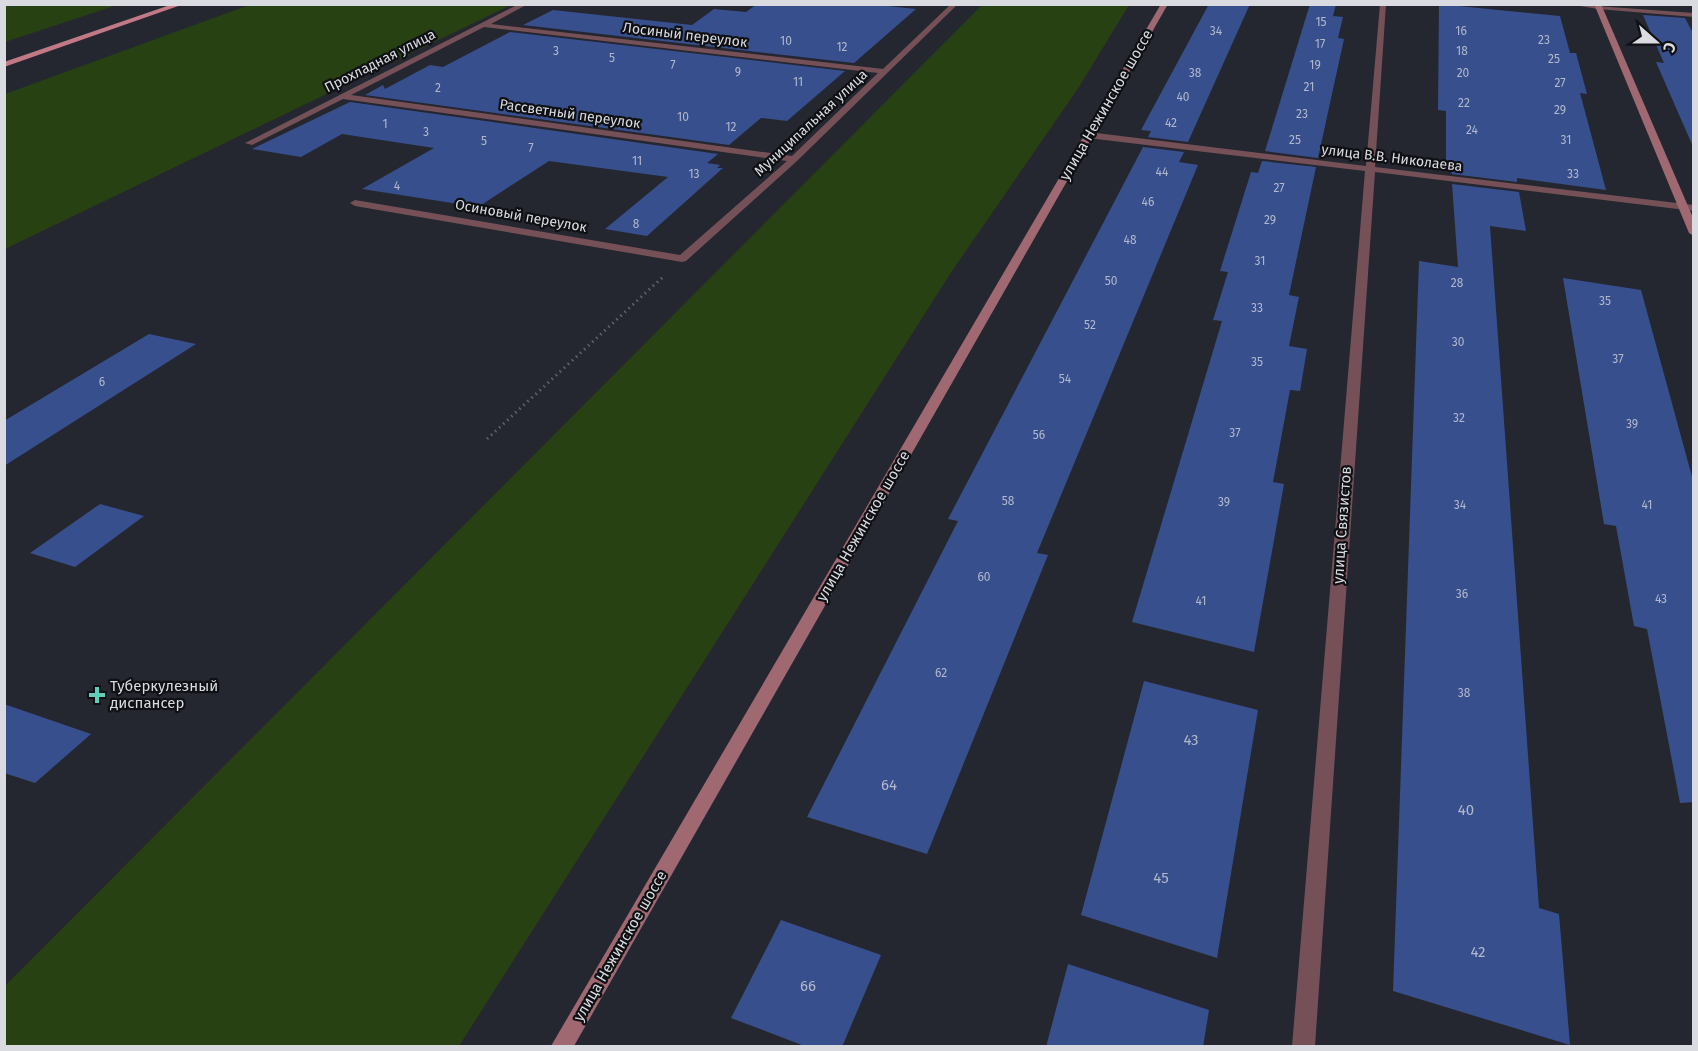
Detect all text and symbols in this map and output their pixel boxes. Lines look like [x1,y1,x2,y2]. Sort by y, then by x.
north arrow [1626,12,1686,72]
house number: 15 [1315,15,1327,29]
street label: Лосиный переулок [622,19,749,51]
house number: 34 [1210,24,1223,38]
house number: 16 [1455,24,1467,38]
street label: Прохладная улица [322,26,438,96]
street label: улица Нежинское шоссе [1055,26,1157,184]
house number: 23 [1538,33,1550,47]
house number: 10 [780,34,792,48]
house number: 17 [1315,37,1325,51]
text: С [1659,39,1680,56]
house number: 12 [836,40,848,54]
house number: 3 [553,44,559,58]
house number: 18 [1456,44,1468,58]
house number: 5 [609,51,615,65]
house number: 25 [1548,52,1560,66]
house number: 7 [670,58,676,72]
house number: 19 [1309,58,1321,72]
house number: 9 [735,65,741,79]
street label: Муниципальная улица [751,66,871,180]
house number: 38 [1189,66,1202,80]
house number: 20 [1457,66,1470,80]
house number: 11 [793,75,803,89]
house number: 27 [1554,76,1566,90]
house number: 21 [1304,80,1314,94]
house number: 2 [435,81,441,95]
house number: 40 [1176,90,1190,104]
street label: Рассветный переулок [498,96,642,132]
house number: 22 [1458,96,1470,110]
house number: 29 [1554,103,1566,117]
house number: 23 [1296,107,1308,121]
house number: 10 [677,110,689,124]
house number: 42 [1165,116,1177,130]
house number: 1 [382,117,388,131]
house number: 12 [725,120,737,134]
house number: 24 [1466,123,1479,137]
house number: 3 [423,125,429,139]
house number: 25 [1289,133,1301,147]
house number: 31 [1561,133,1571,147]
house number: 5 [481,134,487,148]
house number: 7 [528,141,534,155]
street label: улица В.В. Николаева [1321,141,1463,175]
house number: 11 [632,154,642,168]
house number: 44 [1156,165,1169,179]
house number: 13 [688,167,700,181]
house number: 33 [1567,167,1579,181]
house number: 4 [394,179,401,193]
house number: 27 [1273,181,1285,195]
house number: 46 [1142,195,1154,209]
street label: Осиновый переулок [454,196,589,236]
house number: 29 [1264,213,1276,227]
house number: 8 [633,217,640,231]
house number: 48 [1124,233,1137,247]
house number: 31 [1255,254,1265,268]
house number: 50 [1105,274,1118,288]
house number: 28 [1451,276,1464,290]
house number: 35 [1599,294,1611,308]
house number: 33 [1251,301,1263,315]
house number: 52 [1084,318,1096,332]
house number: 30 [1452,335,1465,349]
house number: 37 [1612,352,1624,366]
house number: 35 [1251,355,1263,369]
house number: 54 [1059,372,1072,386]
house number: 6 [99,375,105,389]
house number: 32 [1453,411,1465,425]
house number: 39 [1626,417,1638,431]
house number: 37 [1229,426,1241,440]
house number: 56 [1033,428,1045,442]
street label: улица Нежинское шоссе [812,447,914,605]
street label: улица Связистов [1329,466,1355,584]
house number: 58 [1002,494,1015,508]
house number: 39 [1218,495,1230,509]
house number: 34 [1454,498,1467,512]
house number: 41 [1642,498,1652,512]
house number: 60 [977,570,991,584]
house number: 36 [1456,587,1468,601]
house number: 43 [1655,592,1667,606]
house number: 41 [1196,594,1206,608]
house number: 62 [935,666,947,680]
place label: Туберкулезный диспансер [110,677,218,712]
marker: Туберкулезный диспансер [88,686,106,704]
house number: 38 [1458,686,1471,700]
house number: 43 [1183,731,1199,749]
house number: 64 [881,776,897,794]
house number: 40 [1458,801,1474,819]
street label: улица Нежинское шоссе [569,867,671,1025]
house number: 45 [1153,869,1169,887]
house number: 42 [1470,943,1486,961]
house number: 66 [800,977,816,995]

